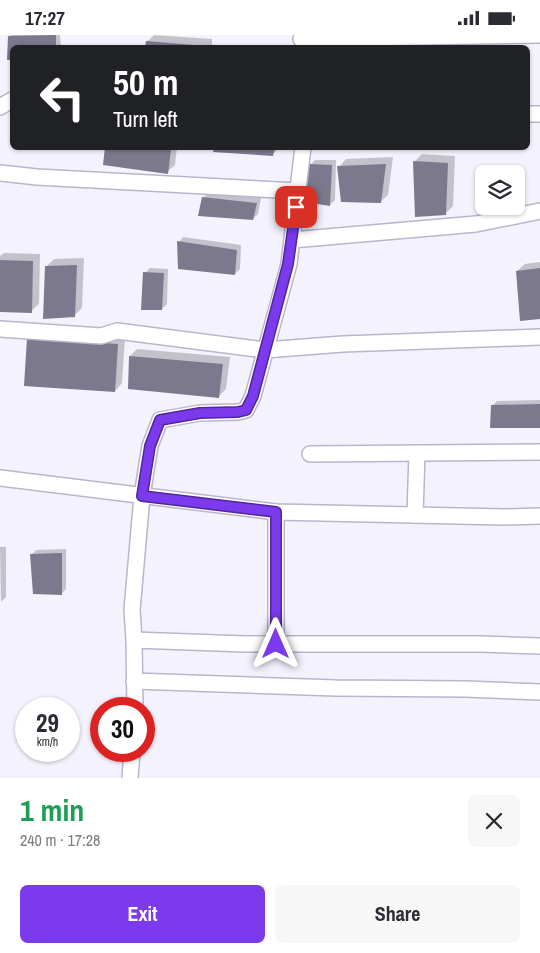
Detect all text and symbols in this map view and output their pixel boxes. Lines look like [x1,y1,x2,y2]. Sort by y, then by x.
text: 17:27 [25,5,65,31]
text: 50 m [113,59,178,106]
icon: left [30,65,95,130]
text: Turn left [113,104,178,134]
map controls [475,165,525,215]
button: layers [475,165,525,215]
pin [275,186,317,228]
icon: arrive [282,193,310,221]
position arrow [249,617,301,669]
speed limit sign: 30 [90,697,155,762]
text: 29 [36,706,59,740]
text: km/h [37,734,58,750]
text: 1 min [20,790,84,830]
button: close [468,795,520,847]
text: 240 m · 17:28 [20,829,100,851]
button: Exit [20,885,265,943]
button: Share [275,885,520,943]

